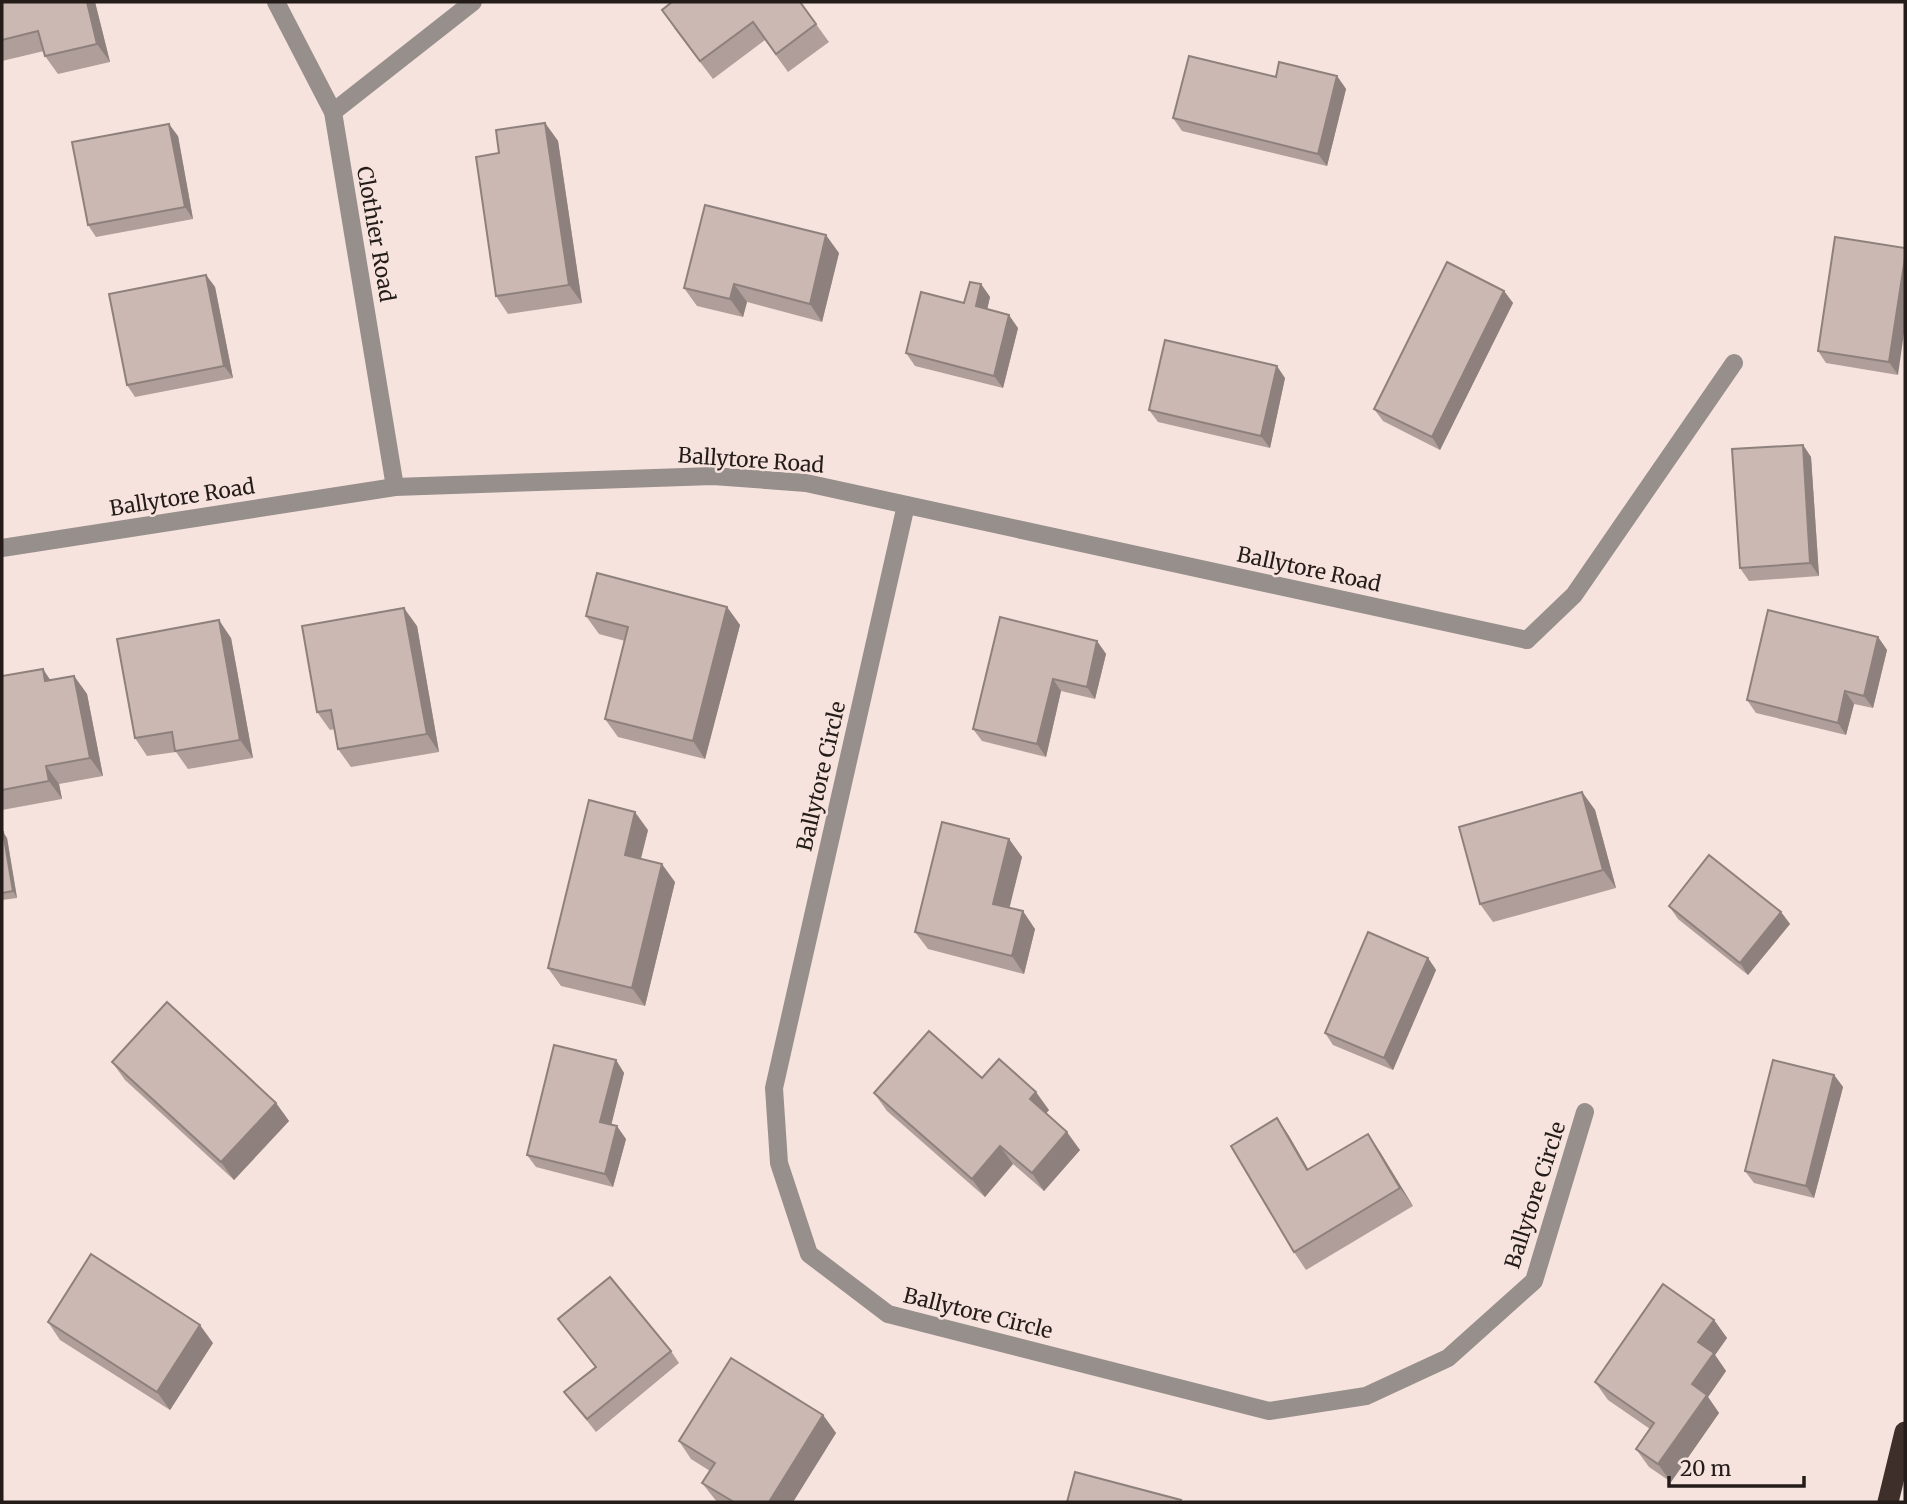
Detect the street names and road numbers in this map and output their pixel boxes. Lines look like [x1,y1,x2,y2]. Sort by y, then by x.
street label: Clothier Road [351,164,401,304]
street label: Ballytore Road [677,441,825,479]
street label: Ballytore Road [107,472,257,522]
street label: Ballytore Road [1234,541,1384,598]
street label: Ballytore Circle [791,698,851,854]
street label: Ballytore Circle [1499,1118,1571,1272]
street label: Ballytore Circle [901,1281,1055,1345]

